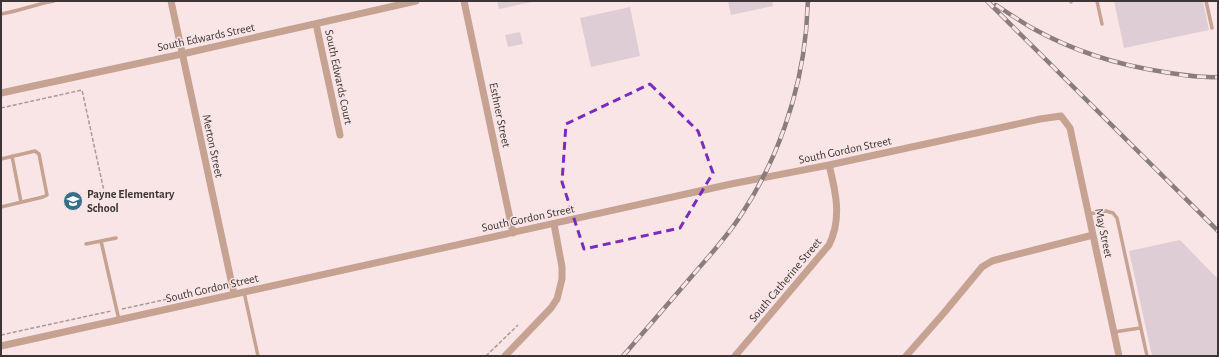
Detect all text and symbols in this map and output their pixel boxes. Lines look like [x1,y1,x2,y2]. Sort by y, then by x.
street label: South Edwards Street [156,21,256,53]
street label: South Edwards Court [323,29,355,126]
street label: Esthner Street [487,81,513,149]
street label: Merton Street [200,113,226,179]
street label: South Gordon Street [798,134,893,166]
place label: Payne Elementary School [87,188,175,214]
school or university icon: Payne Elementary School [62,190,84,212]
street label: South Gordon Street [481,202,576,234]
street label: May Street [1092,207,1115,259]
street label: South Catherine Street [746,236,824,324]
street label: South Gordon Street [165,271,260,304]

